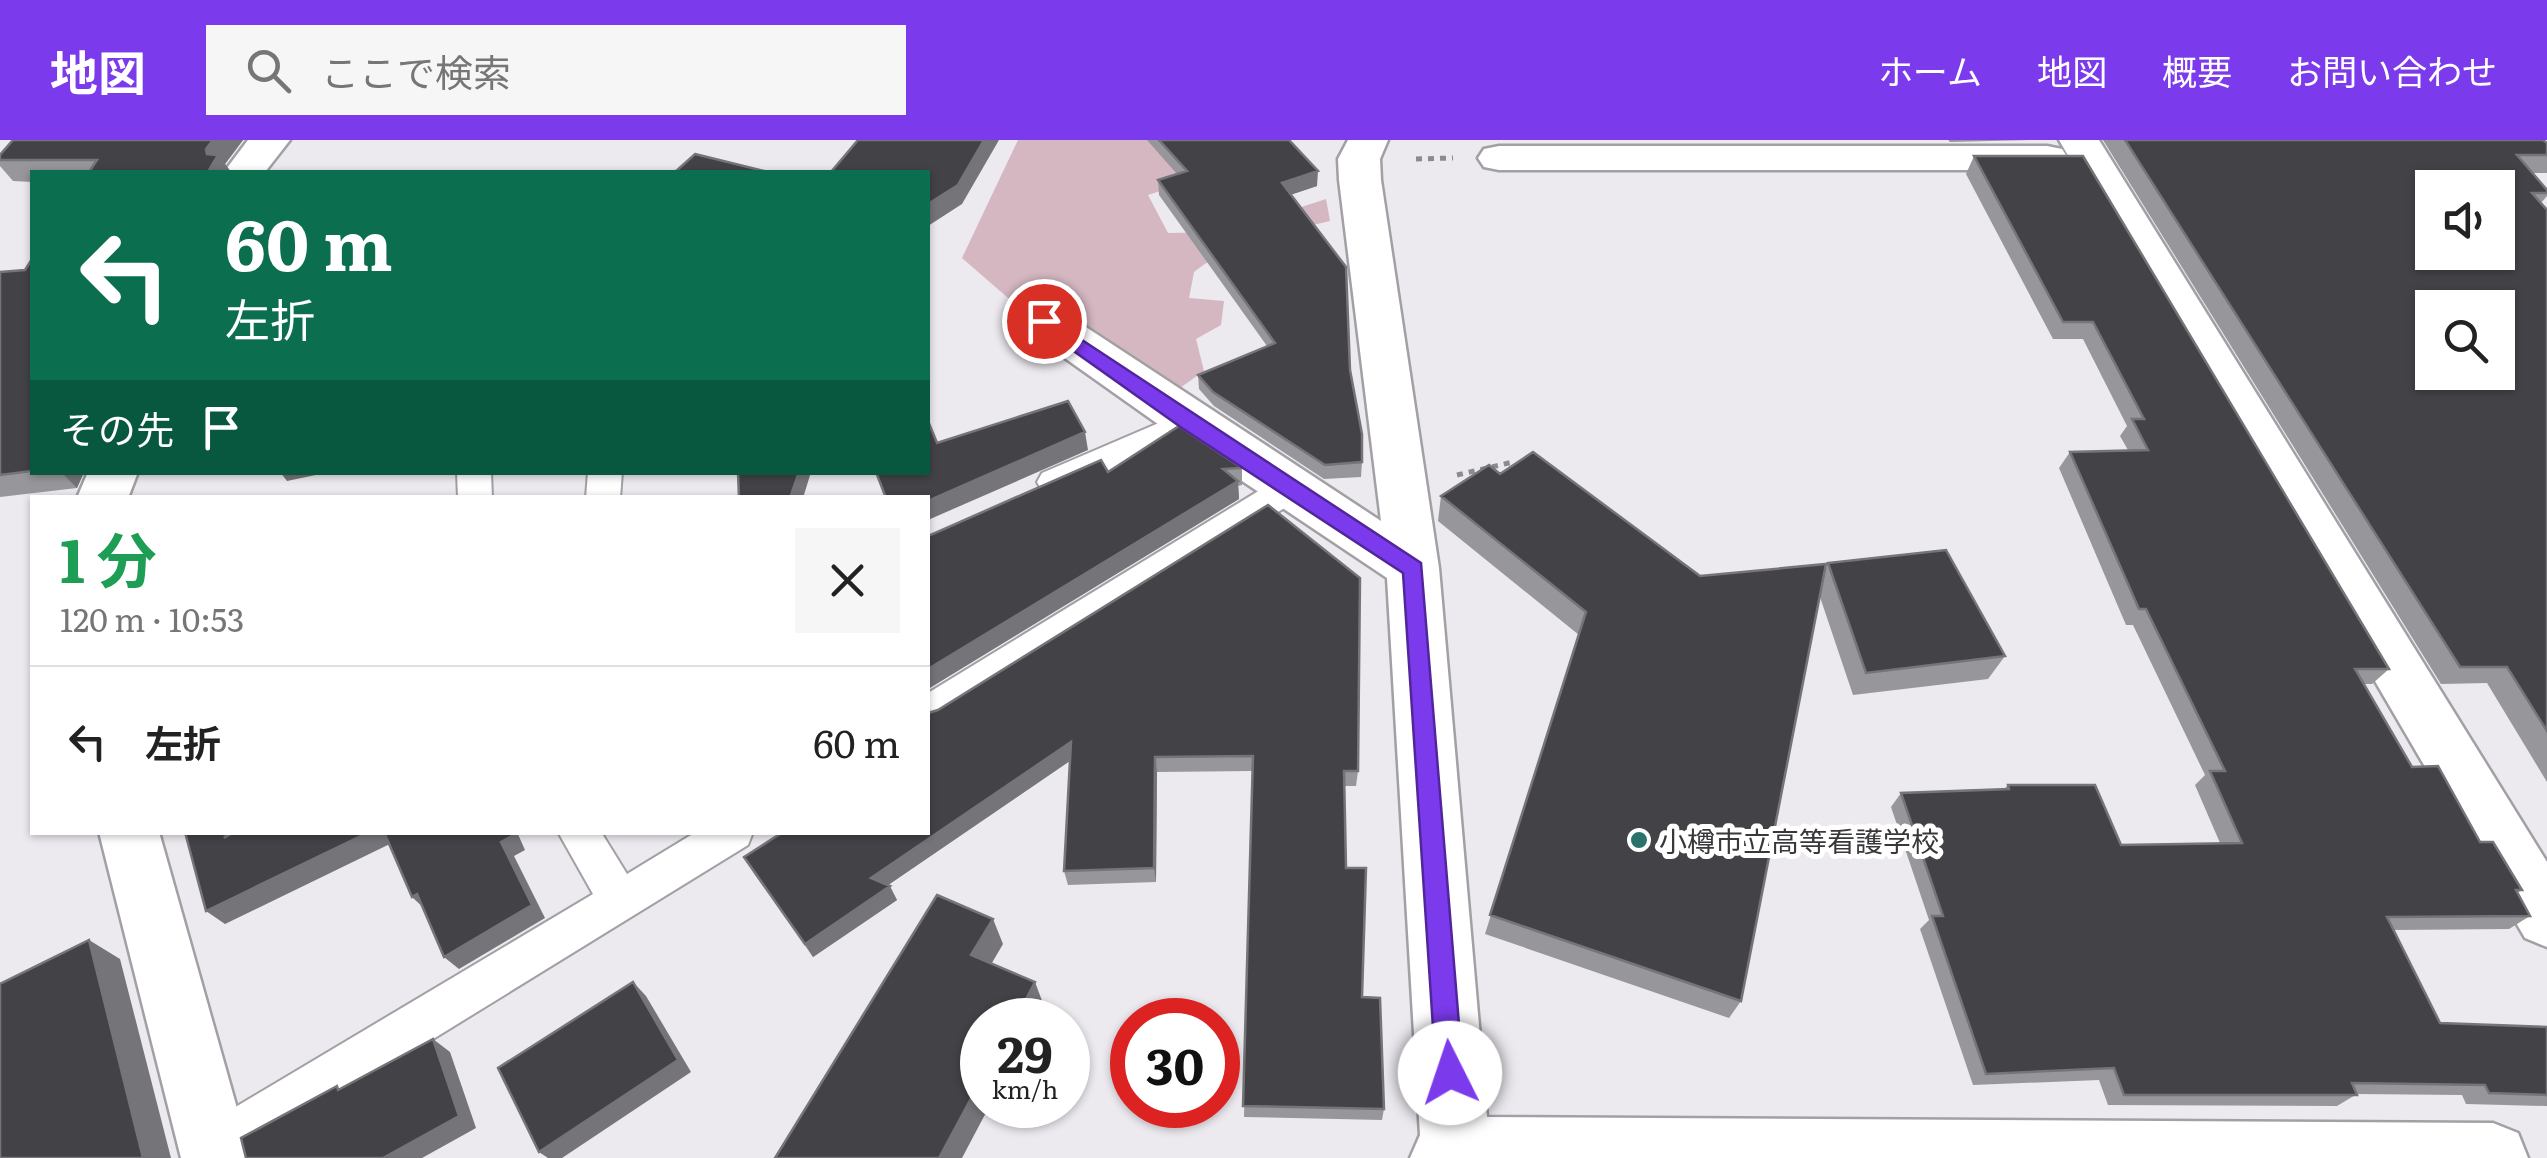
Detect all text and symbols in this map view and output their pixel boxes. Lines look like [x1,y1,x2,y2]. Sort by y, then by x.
search box [206,25,906,115]
text: 地図 [50,35,146,106]
text: ここで検索 [321,42,511,99]
icon: search [241,43,296,98]
text: ホーム [1878,44,1982,96]
text: 地図 [2037,44,2107,96]
text: 概要 [2162,44,2232,96]
text: お問い合わせ [2287,44,2497,96]
map controls [2415,170,2515,390]
button: sound [2415,170,2515,270]
text: 60 m [225,189,393,293]
icon: left [60,210,190,340]
pin [1002,279,1087,364]
text: 左折 [225,284,315,351]
button: search [2415,290,2515,390]
icon: arrive [1017,294,1072,349]
text: その先 [60,399,174,456]
icon: arrive [194,400,249,455]
text: 1 分 [60,512,157,601]
button: close [795,528,900,633]
text: 120 m · 10:53 [60,594,244,642]
text: 左折 [145,713,221,770]
text: 60 m [813,713,900,770]
icon: left [60,714,115,769]
place label: 小樽市立高等看護学校 [1659,819,1939,861]
marker: 小樽市立高等看護学校 [1628,829,1650,851]
speed limit sign: 30 [1110,998,1240,1128]
text: 29 [997,1014,1053,1088]
position arrow [1398,1021,1502,1125]
text: km/h [992,1070,1058,1107]

